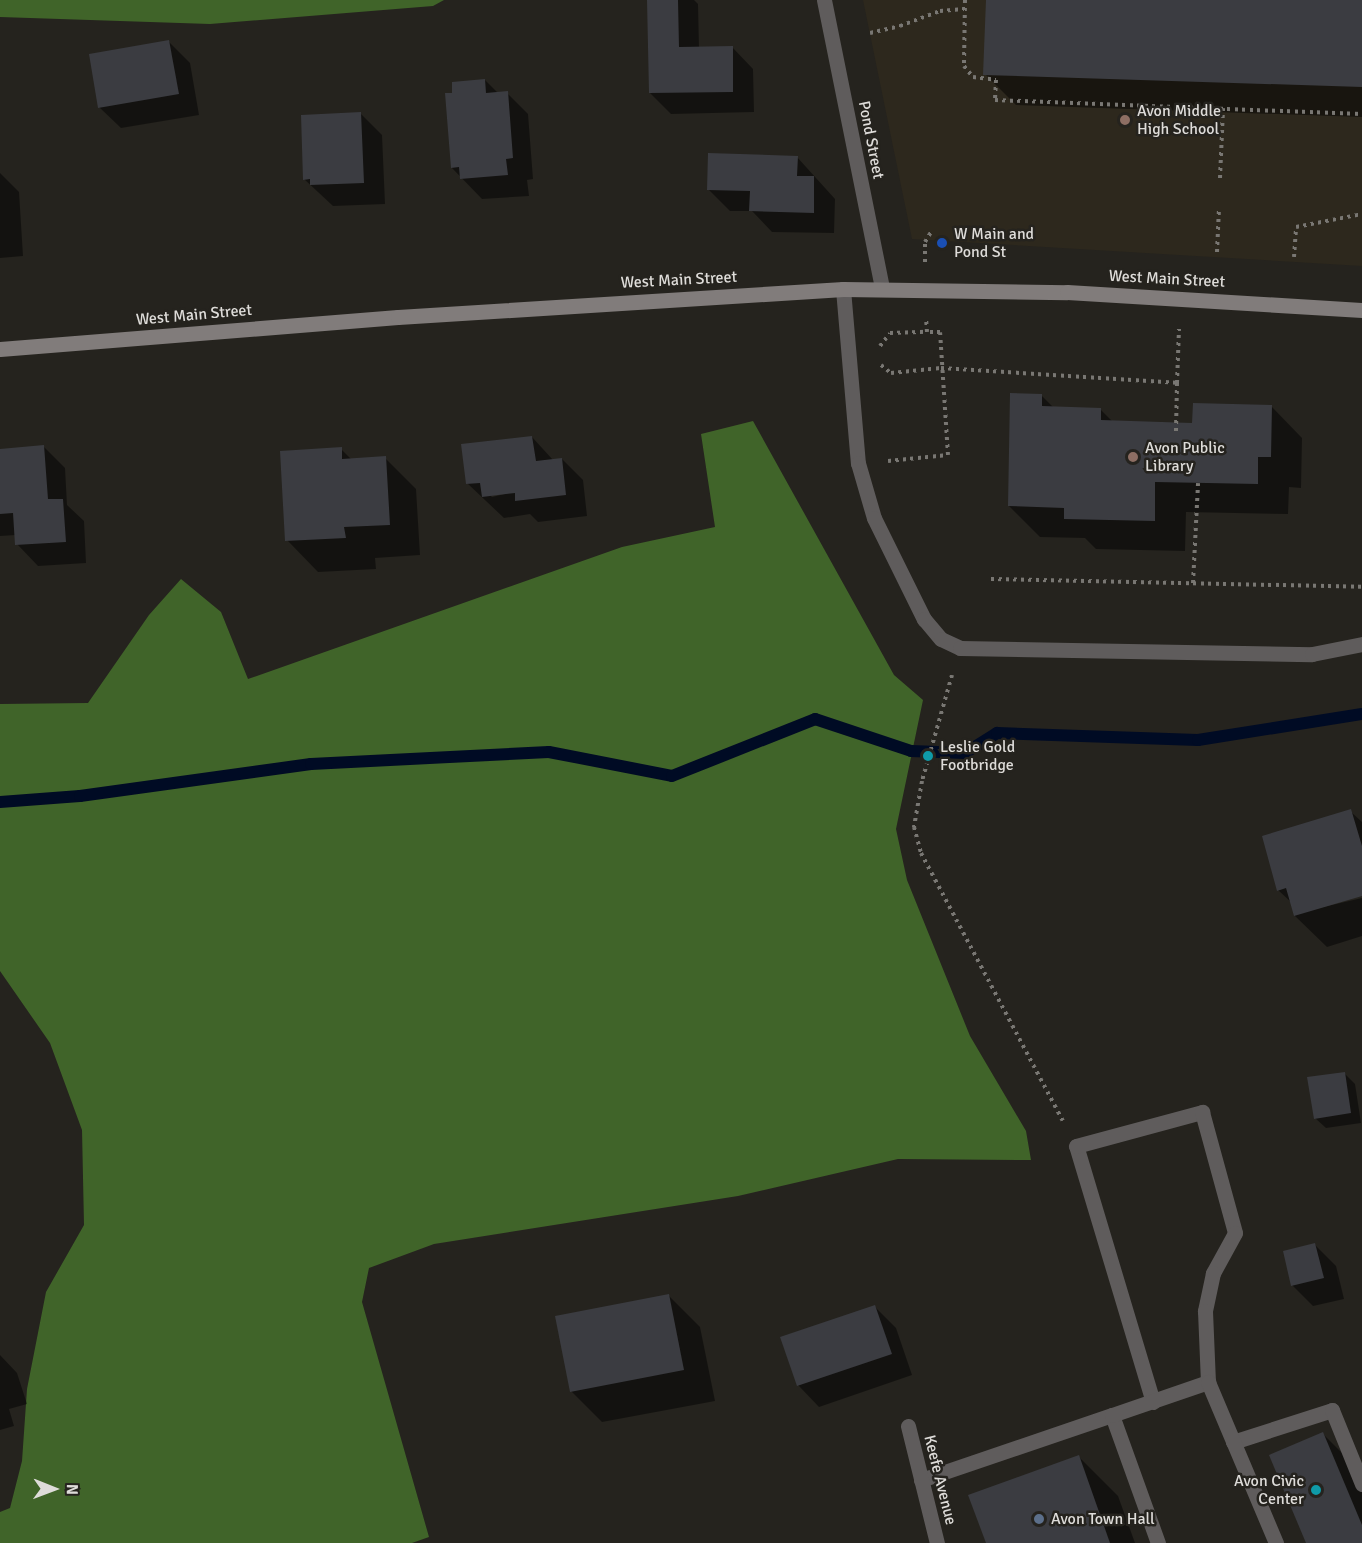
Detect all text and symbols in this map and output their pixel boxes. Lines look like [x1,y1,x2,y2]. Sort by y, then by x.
street label: Pond Street [854,99,888,181]
place label: Avon Middle High School [1137,101,1221,139]
marker: Avon Middle High School [1118,113,1132,127]
place label: W Main and Pond St [954,224,1034,262]
marker: W Main and Pond St [935,236,949,250]
street label: West Main Street [1108,266,1226,292]
street label: West Main Street [620,267,738,293]
street label: West Main Street [135,300,253,330]
place label: Avon Public Library [1145,438,1225,476]
marker: Avon Public Library [1126,450,1140,464]
place label: Leslie Gold Footbridge [940,737,1015,775]
marker: Leslie Gold Footbridge [921,749,935,763]
street label: Keefe Avenue [920,1433,960,1527]
north arrow [24,1459,84,1519]
place label: Avon Civic Center [1234,1471,1304,1509]
marker: Avon Civic Center [1309,1483,1323,1497]
text: N [62,1484,82,1495]
place label: Avon Town Hall [1051,1509,1155,1529]
marker: Avon Town Hall [1032,1512,1046,1526]

